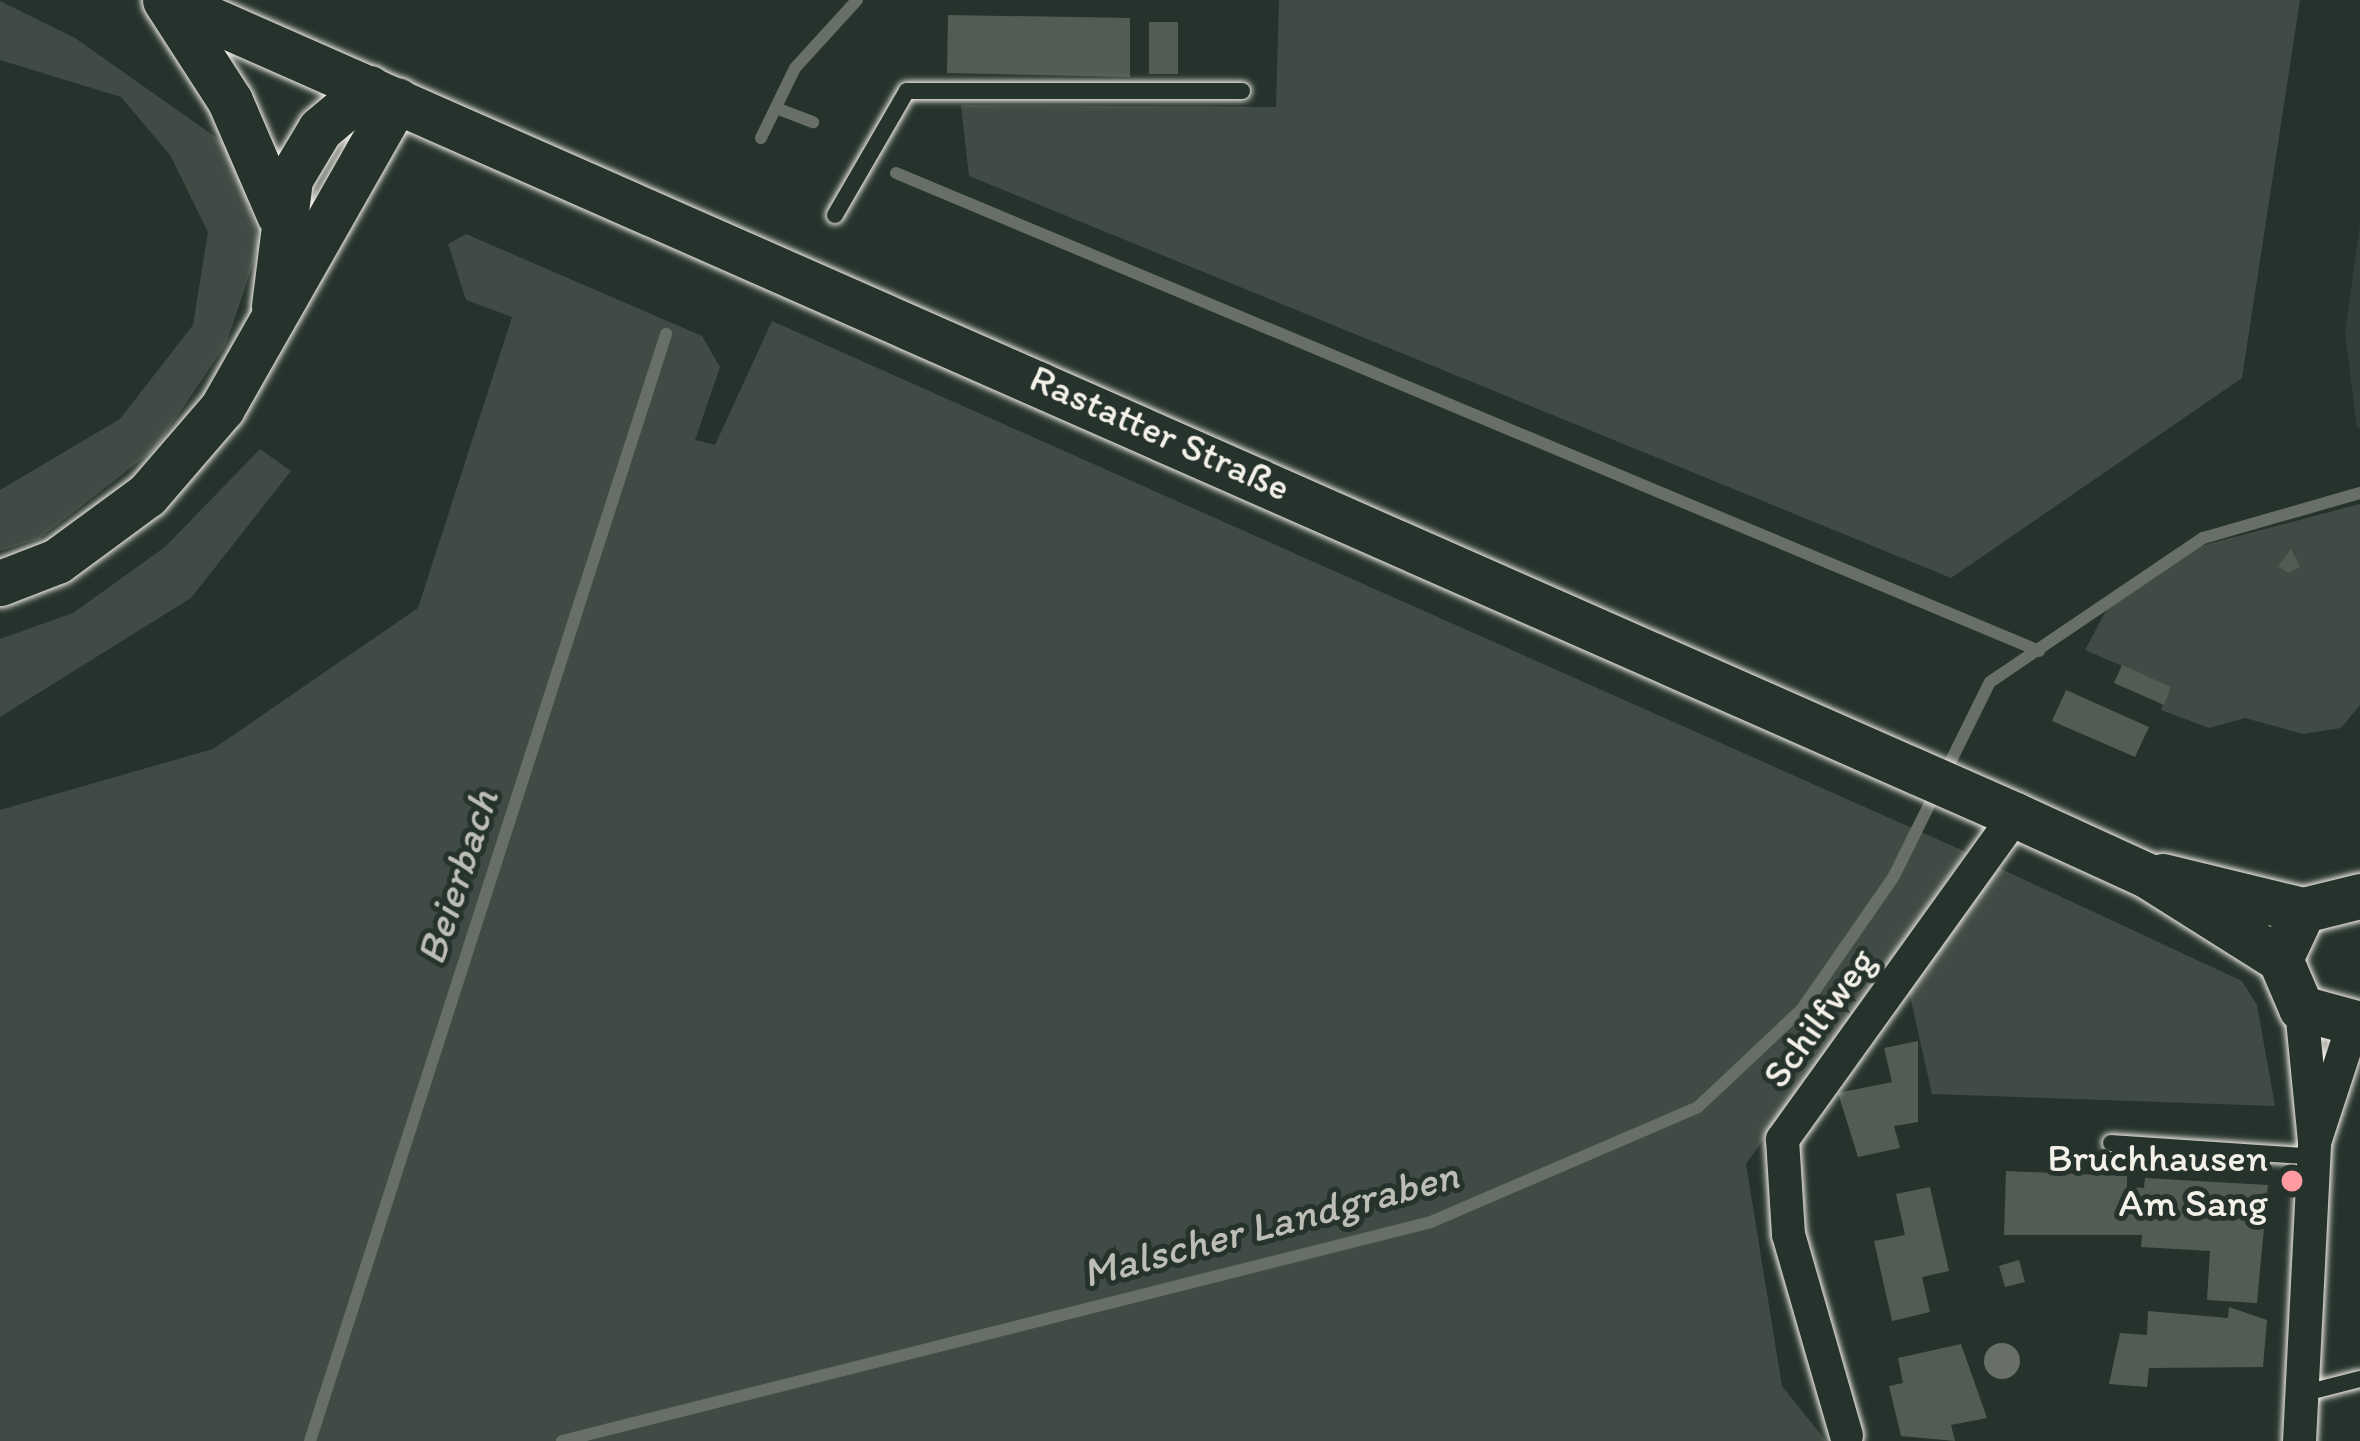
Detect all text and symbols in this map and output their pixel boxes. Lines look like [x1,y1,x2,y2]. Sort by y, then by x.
street label: Rastatter Straße [1023,355,1297,511]
water label: Beierbach [405,783,509,971]
street label: Schilfweg [1753,939,1885,1097]
place label: Bruchhausen Am Sang [2047,1136,2268,1227]
water label: Malscher Landgraben [1077,1150,1463,1298]
marker: Bruchhausen Am Sang [2279,1168,2305,1194]

